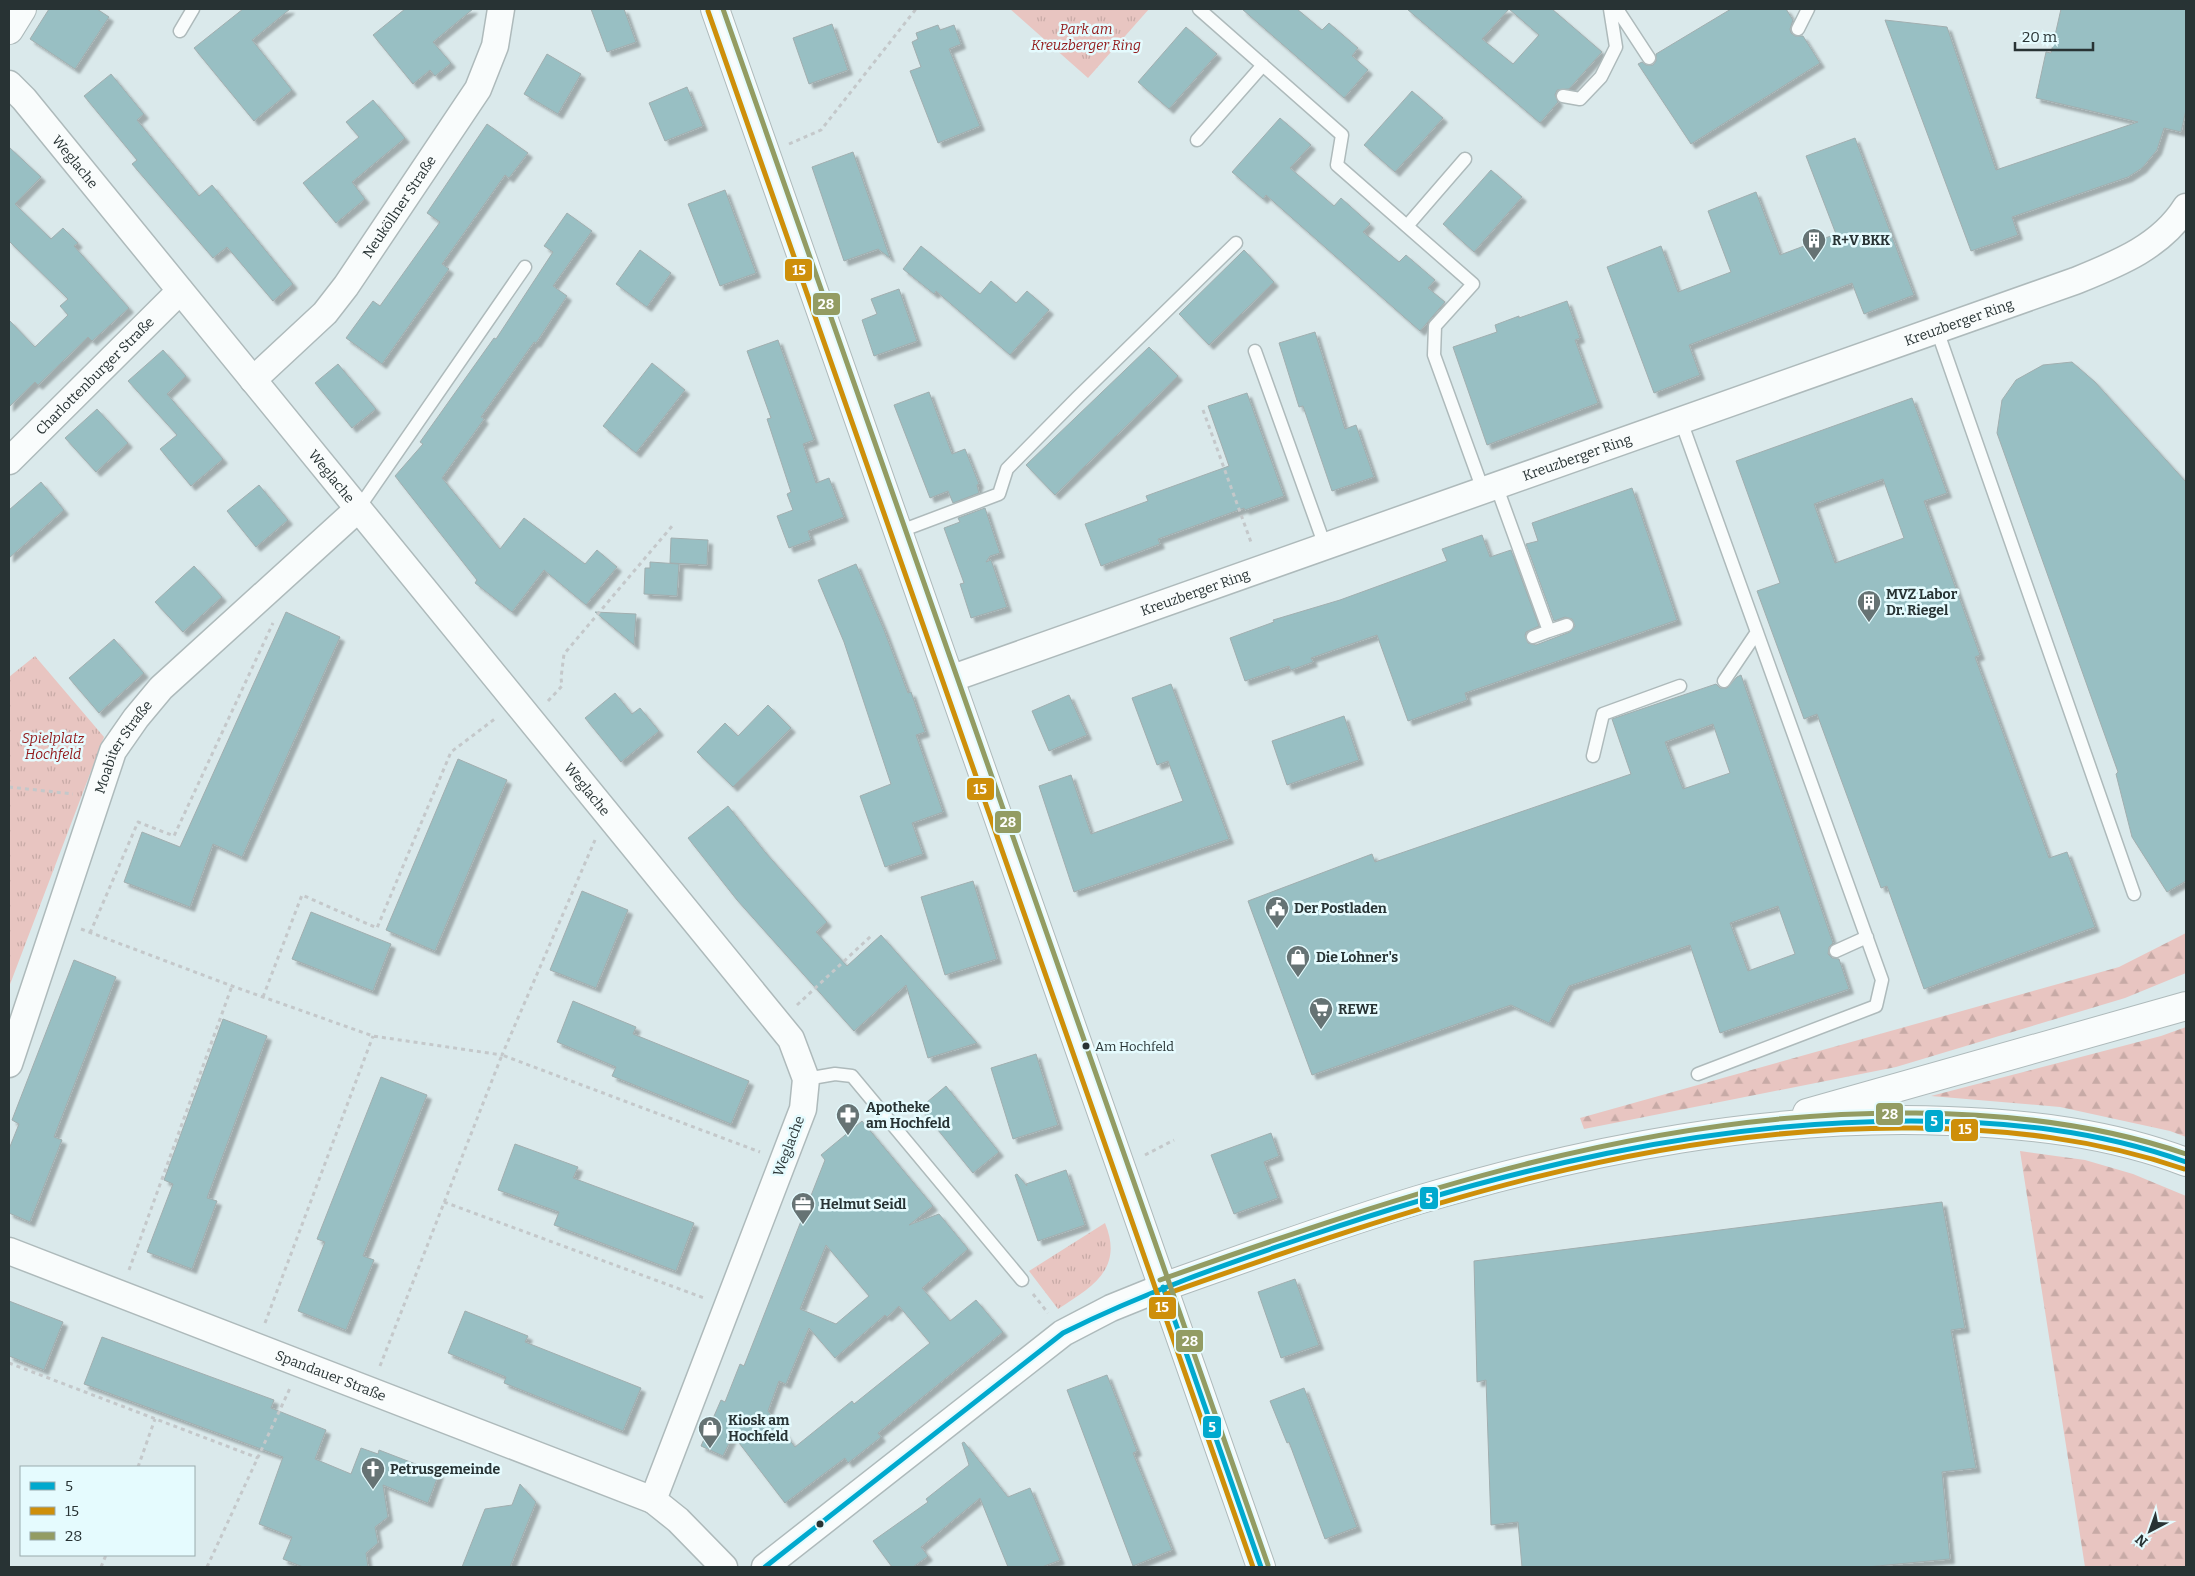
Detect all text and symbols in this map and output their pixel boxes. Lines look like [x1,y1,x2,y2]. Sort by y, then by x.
scale bar [2015,20,2092,52]
park label: Park am Kreuzberger Ring [1031,21,1141,54]
text: 20 m [2022,28,2058,46]
street label: Weglache [48,132,102,192]
street label: Neuköllner Straße [359,152,440,261]
building icon: R+V BKK [1801,227,1827,261]
place label: R+V BKK [1832,232,1890,249]
line badge: 15 [784,258,813,282]
text: 15 [792,262,806,279]
line badge: 28 [812,292,841,316]
street label: Kreuzberger Ring [1902,295,2016,349]
text: 28 [818,296,834,313]
street label: Charlottenburger Straße [32,313,158,438]
street label: Kreuzberger Ring [1520,430,1634,484]
street label: Weglache [305,446,358,506]
street label: Kreuzberger Ring [1138,565,1252,619]
place label: MVZ Labor Dr. Riegel [1886,586,1958,619]
building icon: MVZ Labor Dr. Riegel [1856,589,1882,623]
street label: Moabiter Straße [91,697,156,796]
park label: Spielplatz Hochfeld [22,730,85,763]
street label: Weglache [561,759,614,819]
line badge: 15 [966,777,995,801]
text: 15 [973,781,987,798]
line badge: 28 [994,810,1022,834]
text: 28 [1000,814,1016,831]
public building icon: Der Postladen [1264,895,1290,929]
place label: Der Postladen [1294,900,1387,917]
shop icon: Die Lohner's [1285,944,1311,978]
place label: Die Lohner's [1316,949,1398,966]
supermarket icon: REWE [1308,996,1334,1030]
place label: REWE [1338,1001,1378,1018]
place label: Am Hochfeld [1095,1039,1174,1054]
marker: Am Hochfeld [1081,1041,1091,1051]
place label: Apotheke am Hochfeld [866,1099,951,1132]
pharmacy icon: Apotheke am Hochfeld [835,1102,861,1136]
line badge: 28 [1875,1102,1904,1126]
text: 28 [1882,1106,1898,1123]
line badge: 5 [1924,1109,1944,1133]
street label: Weglache [770,1113,808,1179]
text: 5 [1930,1113,1938,1130]
line badge: 15 [1950,1118,1979,1142]
text: 15 [1958,1121,1972,1138]
line badge: 5 [1419,1186,1439,1210]
text: 5 [1425,1190,1433,1207]
office icon: Helmut Seidl [790,1191,816,1225]
place label: Helmut Seidl [820,1196,907,1213]
line badge: 15 [1148,1296,1177,1320]
text: 15 [1155,1299,1169,1316]
line badge: 28 [1175,1329,1204,1353]
text: 28 [1182,1333,1198,1350]
street label: Spandauer Straße [273,1346,389,1405]
place label: Kiosk am Hochfeld [728,1412,790,1445]
shop icon: Kiosk am Hochfeld [697,1415,723,1449]
line badge: 5 [1202,1415,1222,1439]
text: 5 [1208,1419,1216,1436]
church icon: Petrusgemeinde [360,1456,386,1490]
place label: Petrusgemeinde [390,1461,500,1478]
legend [20,1466,195,1556]
text: 5 [65,1477,73,1495]
text: 15 [65,1502,79,1520]
north arrow [2125,1506,2175,1556]
unlabelled marker [815,1519,825,1529]
text: 28 [65,1527,82,1545]
text: N [2132,1530,2151,1550]

